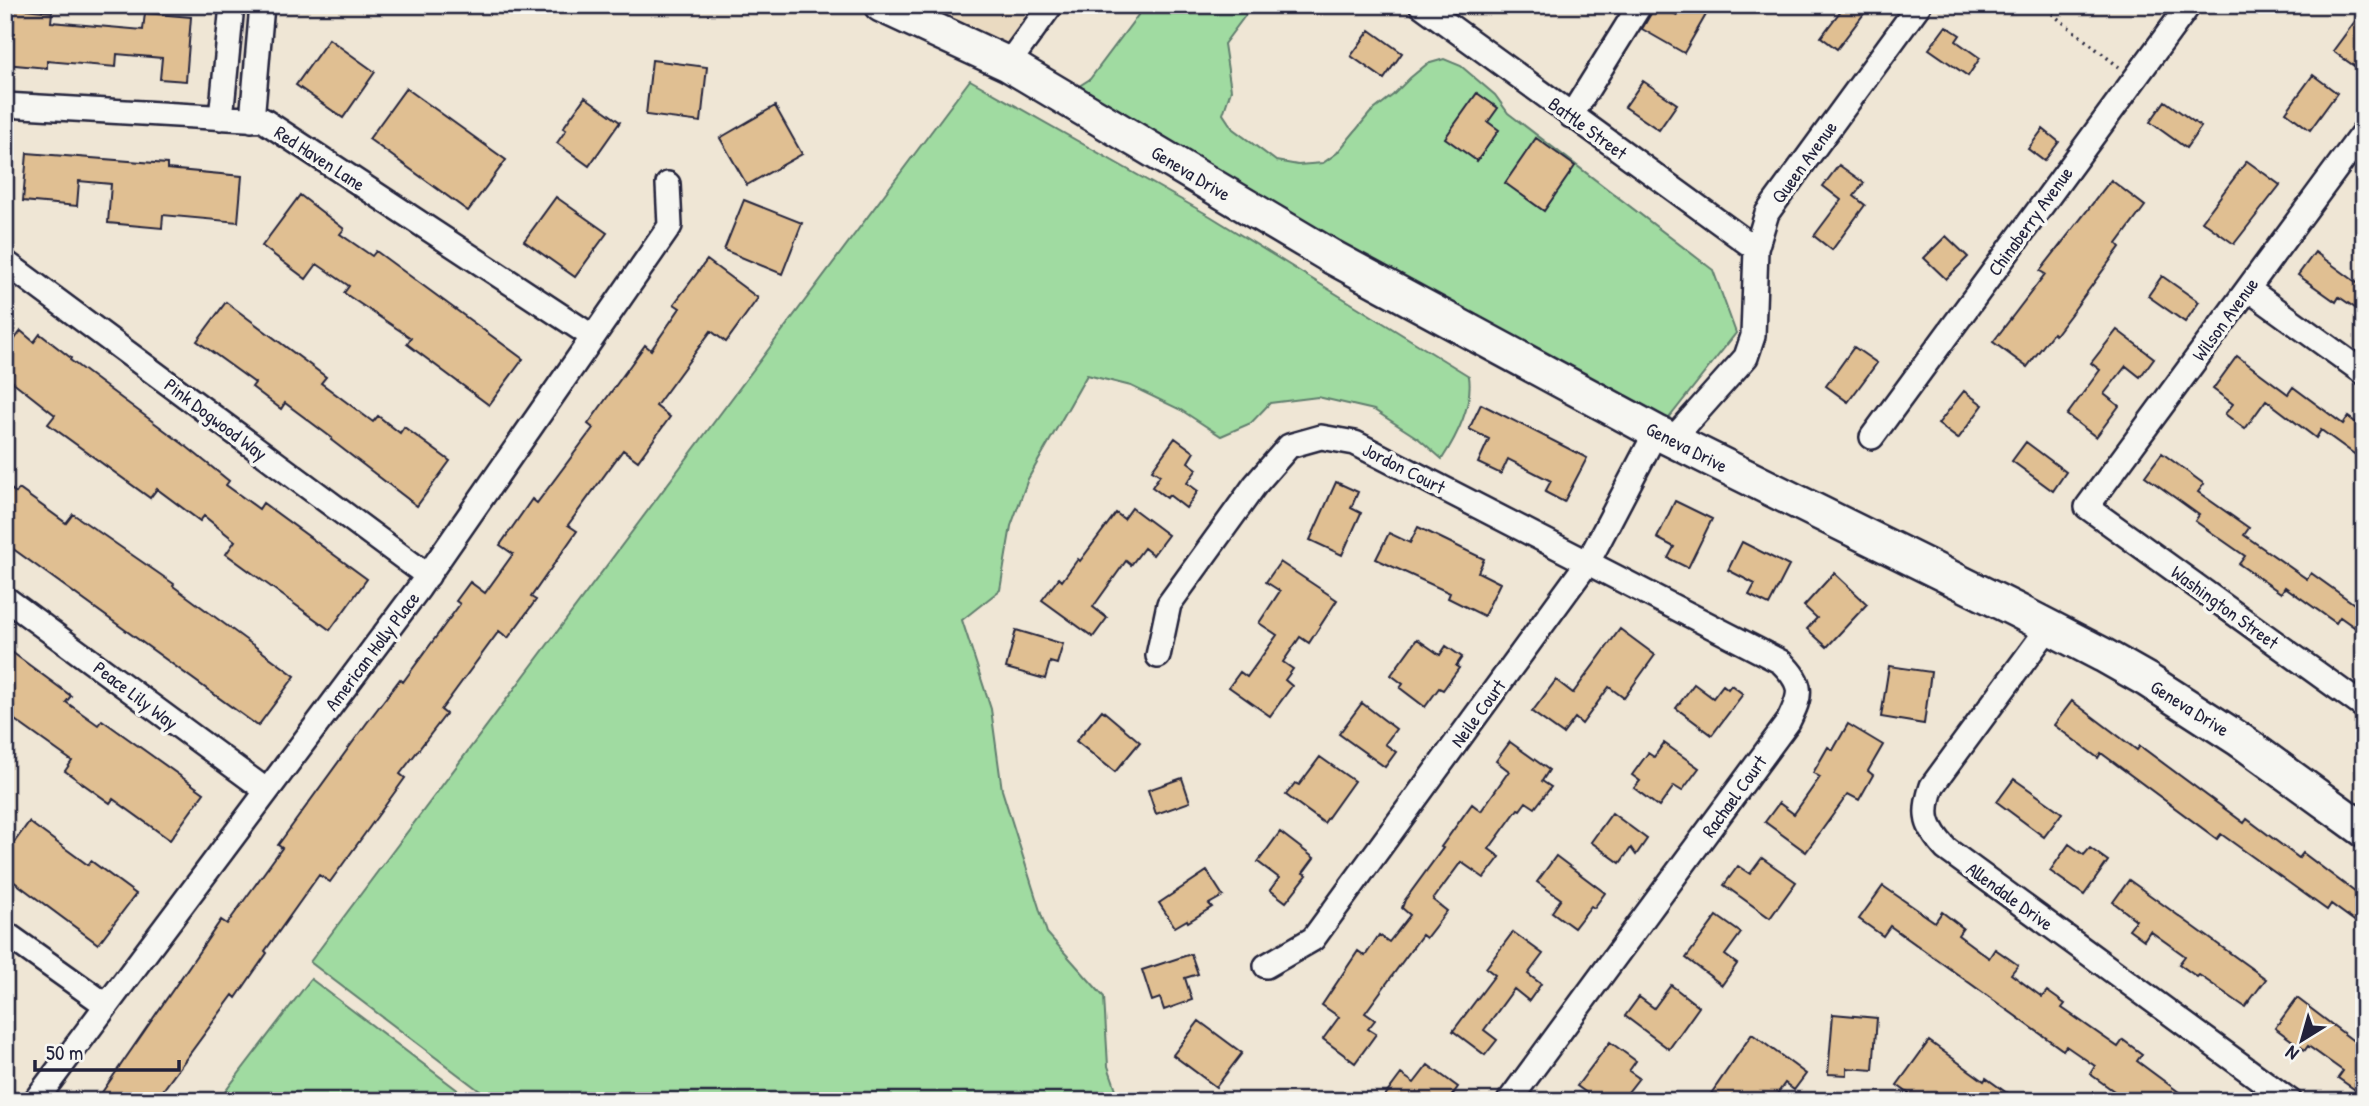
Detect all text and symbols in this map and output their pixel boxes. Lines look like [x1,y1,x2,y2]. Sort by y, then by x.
street label: Battle Street [1543,91,1633,166]
street label: Queen Avenue [1765,115,1843,209]
street label: Red Haven Lane [270,119,371,197]
street label: Geneva Drive [1147,139,1236,207]
street label: Chinaberry Avenue [1981,161,2079,281]
street label: Wilson Avenue [2186,272,2264,366]
street label: Pink Dogwood Way [159,372,273,466]
street label: Geneva Drive [1642,415,1732,479]
street label: Jordon Court [1358,436,1450,500]
street label: Washington Street [2166,559,2284,655]
street label: American Holly Place [319,586,426,716]
street label: Peace Lily Way [88,655,184,735]
street label: Neile Court [1444,673,1512,752]
street label: Geneva Drive [2146,674,2235,743]
street label: Rachael Court [1695,749,1773,842]
street label: Allendale Drive [1961,856,2059,937]
north arrow [2268,1004,2338,1074]
scale bar [35,1029,178,1073]
text: 50 m [46,1038,83,1067]
text: N [2280,1040,2304,1067]

